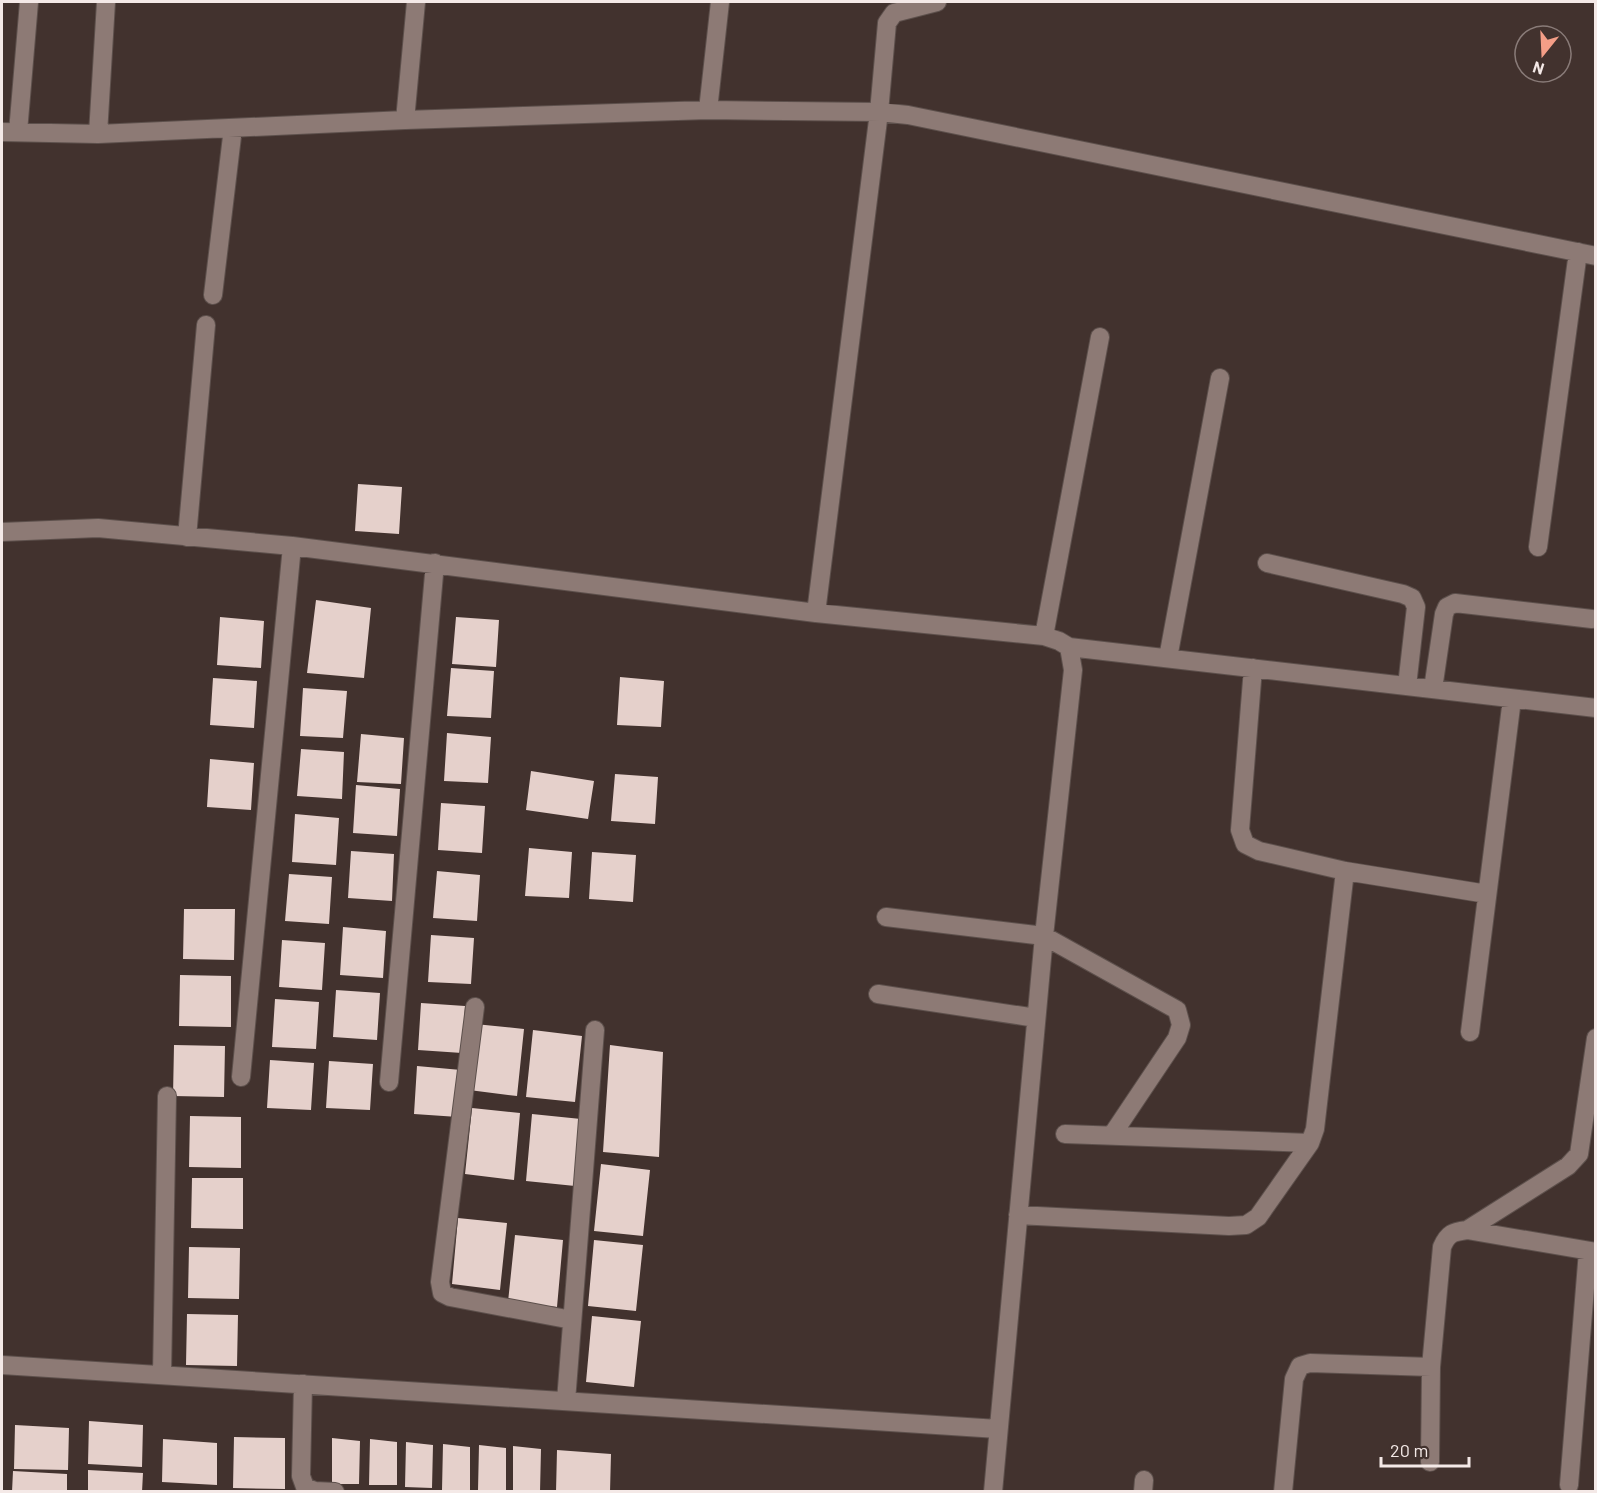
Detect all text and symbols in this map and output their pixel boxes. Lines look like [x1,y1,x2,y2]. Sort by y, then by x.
north arrow [1513,24,1573,84]
text: N [1530,58,1546,79]
scale bar [1381,1430,1470,1468]
text: 20 m [1390,1439,1428,1461]

